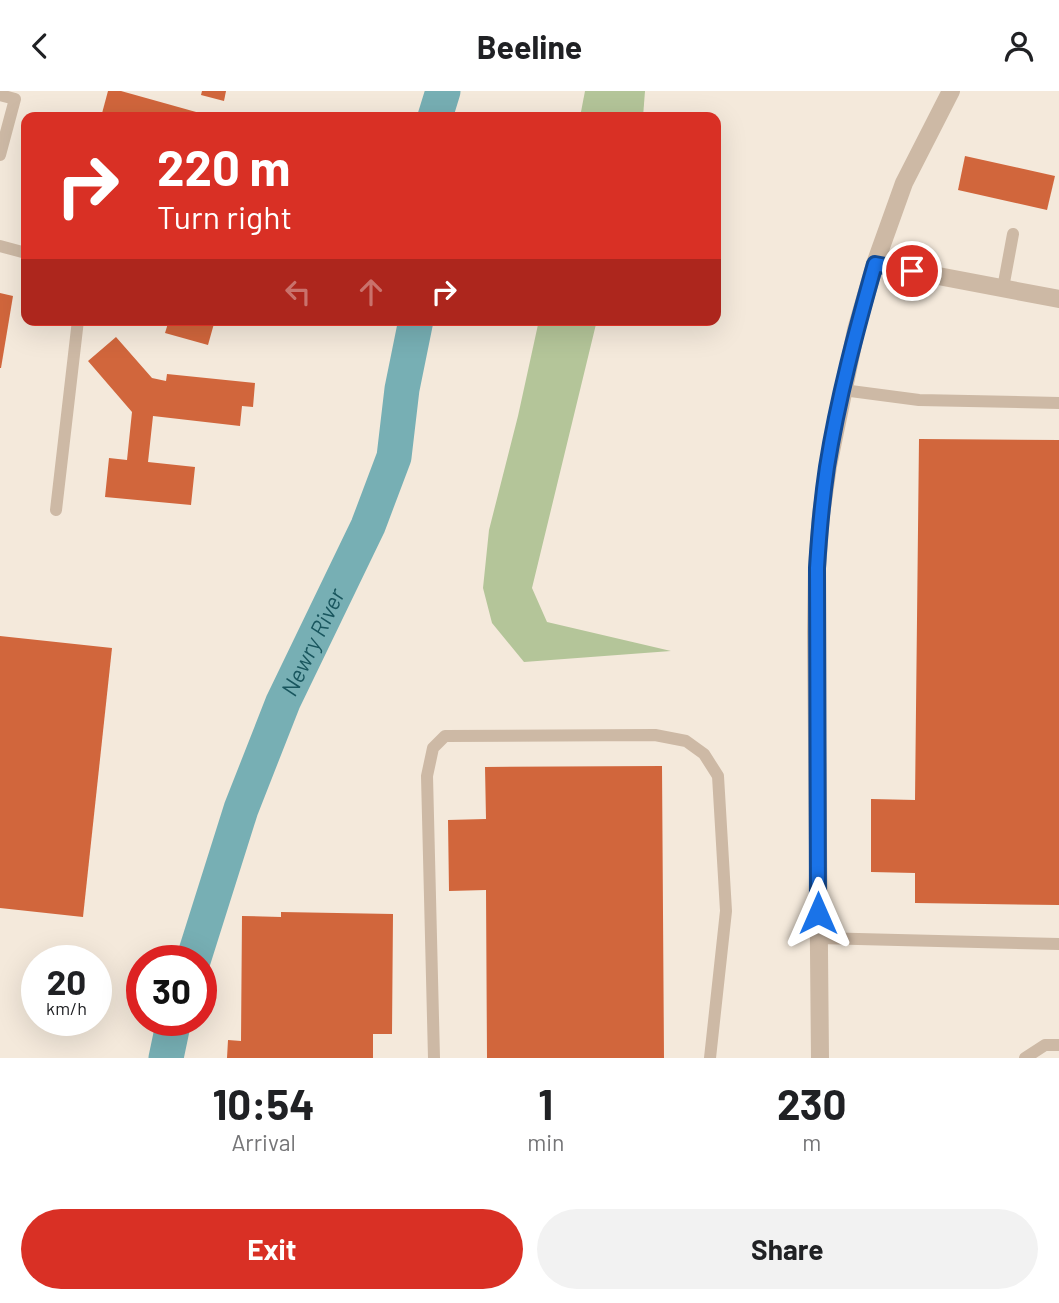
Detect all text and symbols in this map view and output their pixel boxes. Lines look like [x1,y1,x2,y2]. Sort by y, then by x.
icon: back [21,27,59,65]
text: Beeline [477,27,582,65]
icon: person [1000,27,1038,65]
text: 220 m [157,137,291,196]
icon: right [42,140,133,231]
text: Turn right [157,197,292,235]
pin [882,241,942,301]
icon: arrive [893,252,931,290]
icon: left [279,273,317,311]
icon: ahead [352,273,390,311]
icon: right [425,273,463,311]
water label: Newry River [274,583,350,700]
position arrow [781,876,855,950]
speed limit sign: 30 [126,945,217,1036]
text: 20 [47,960,86,1002]
text: km/h [46,997,87,1019]
text: 10:54 [212,1078,315,1128]
text: 1 [538,1078,553,1128]
text: 230 [777,1078,846,1128]
text: Arrival [231,1128,296,1156]
text: min [527,1128,564,1156]
text: m [802,1128,821,1156]
button: Exit [21,1209,523,1289]
button: Share [537,1209,1038,1289]

